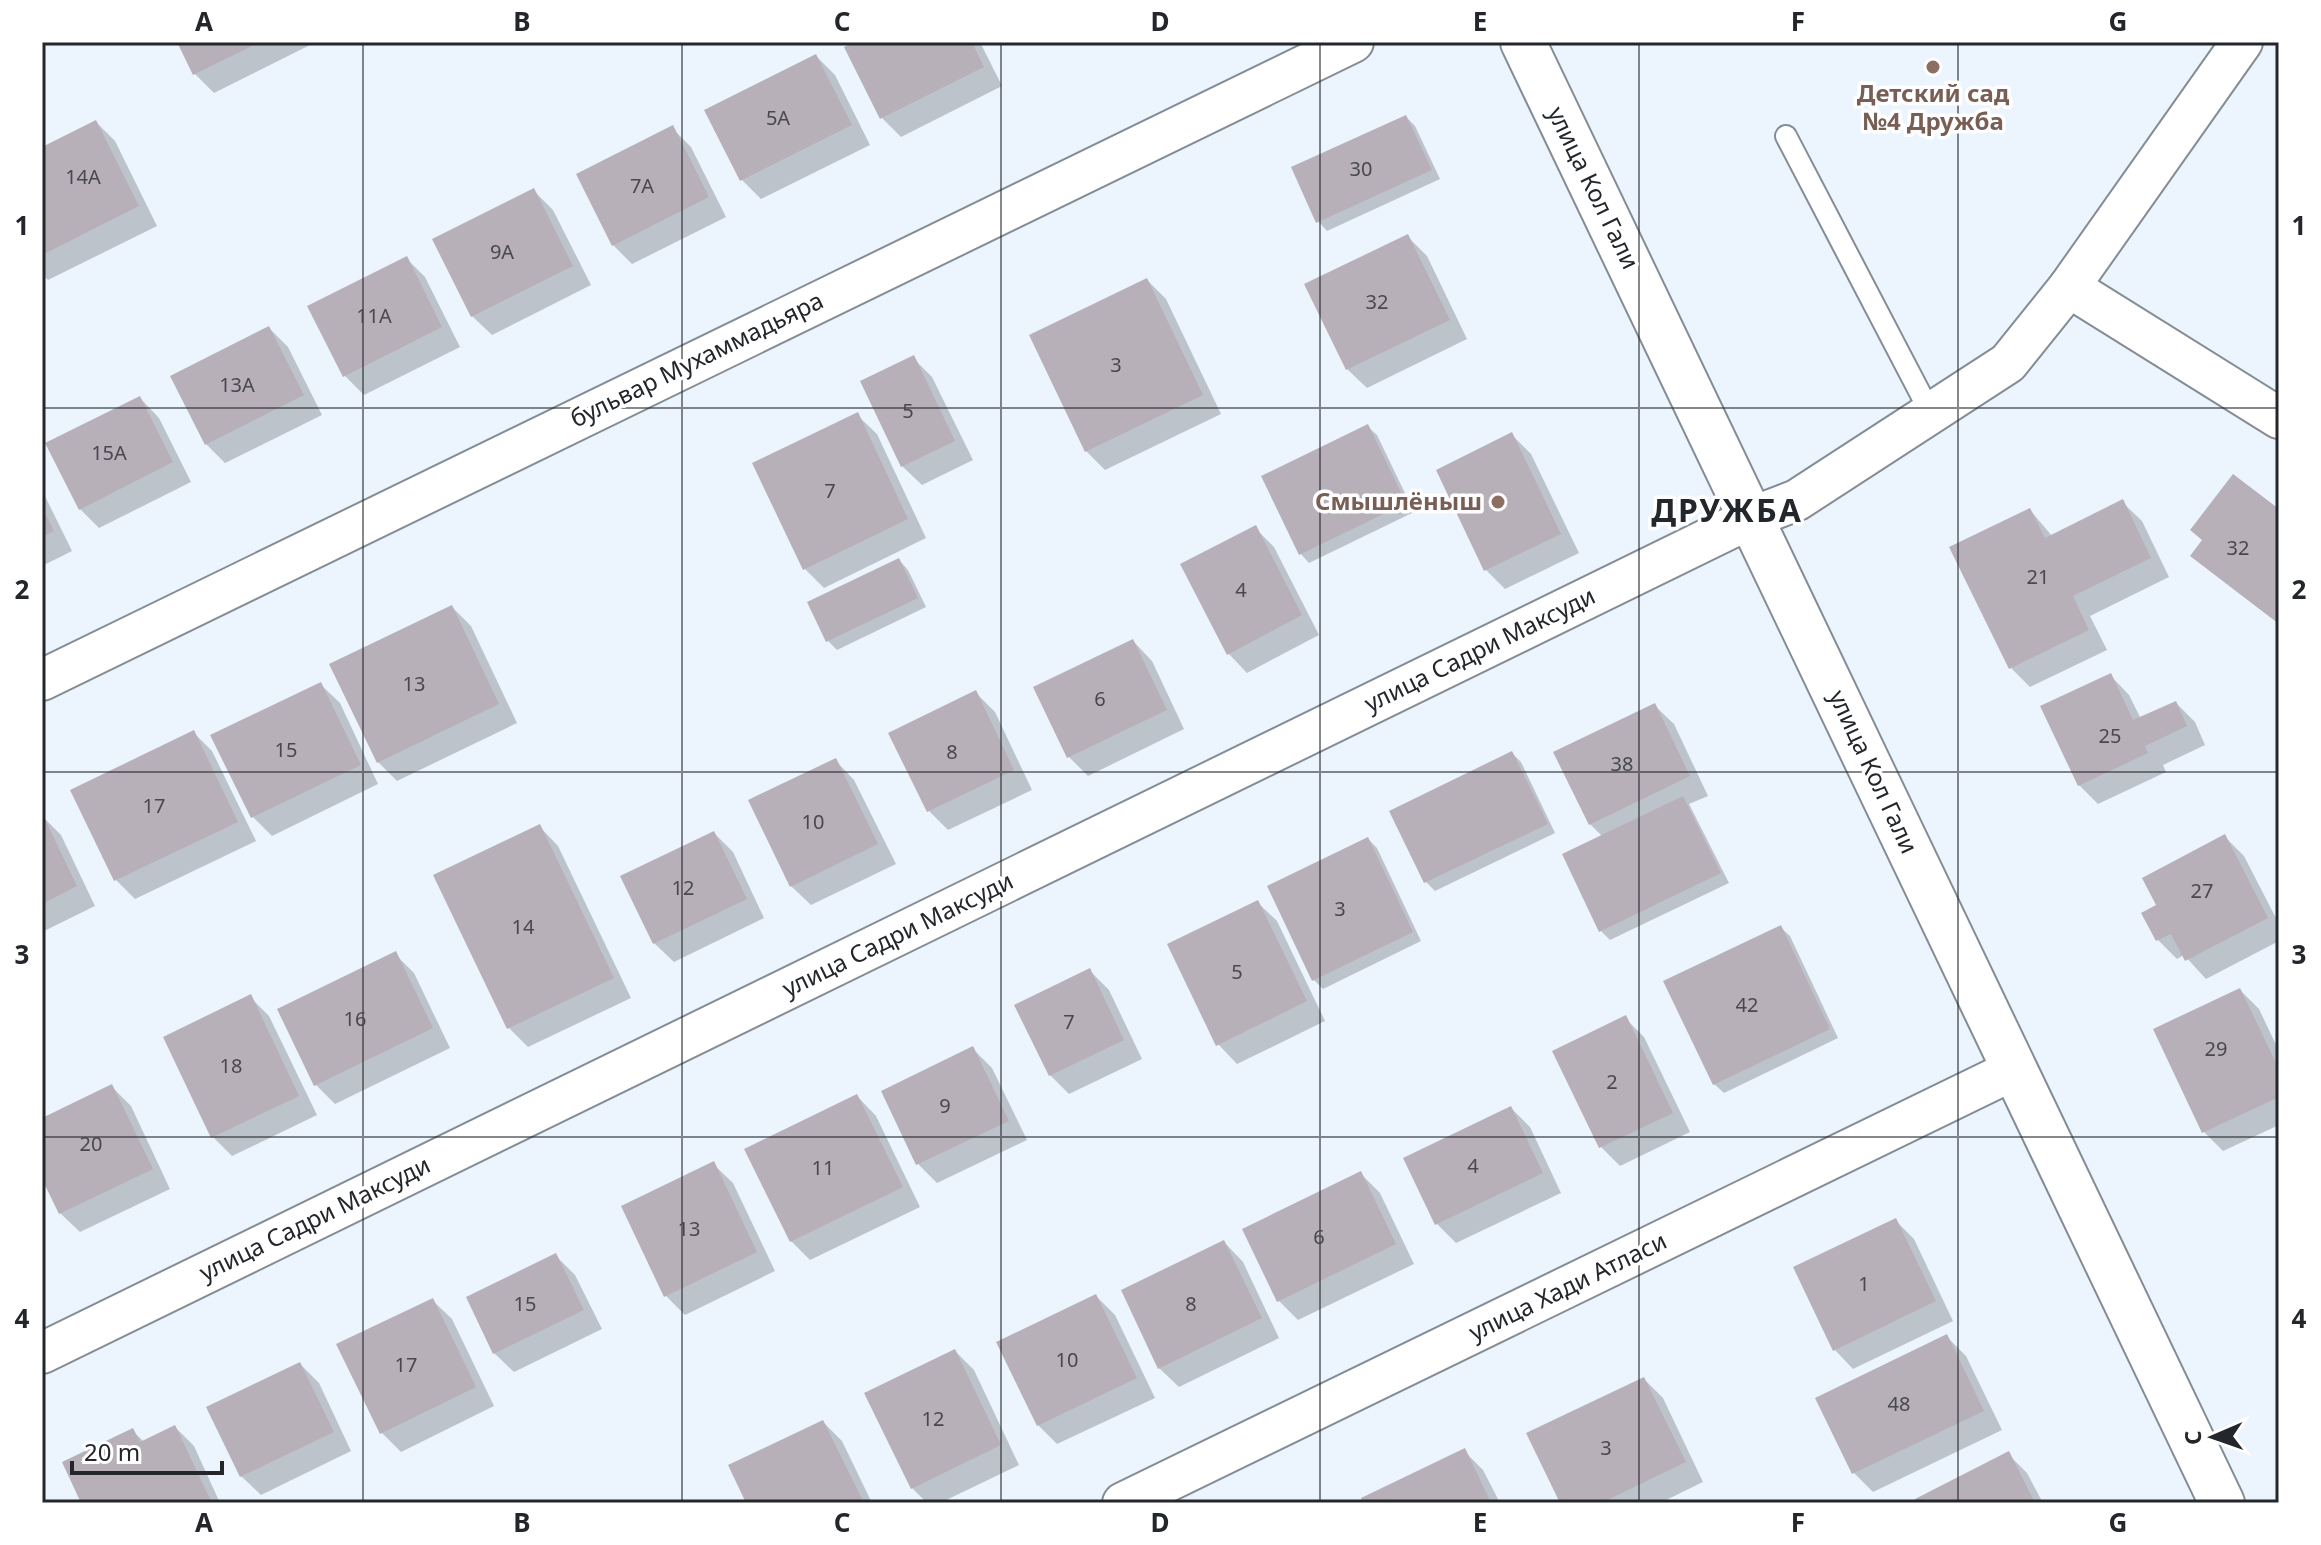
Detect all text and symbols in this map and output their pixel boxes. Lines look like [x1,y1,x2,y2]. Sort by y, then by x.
text: A [195,3,213,39]
text: B [513,3,531,39]
text: C [834,3,850,39]
text: D [1150,3,1170,39]
text: E [1473,3,1487,39]
text: F [1791,3,1805,39]
text: G [2109,3,2127,39]
marker: Детский сад №4 Дружба [1924,58,1942,76]
place label: Детский сад №4 Дружба [1857,76,2010,137]
street label: улица Кол Гали [1541,101,1648,274]
house number: 5А [766,104,790,131]
house number: 30 [1350,155,1372,182]
house number: 14А [65,163,101,190]
house number: 7А [630,172,654,199]
text: 1 [15,207,29,243]
text: 1 [2292,207,2306,243]
house number: 9А [490,238,514,265]
street label: бульвар Мухаммадьяра [564,283,828,434]
house number: 32 [1366,288,1388,315]
house number: 11А [356,302,392,329]
house number: 3 [1110,351,1122,378]
house number: 13А [219,371,255,398]
house number: 5 [902,397,914,424]
house number: 15А [91,439,127,466]
house number: 7 [824,477,836,504]
place label: Смышлёныш [1315,484,1482,517]
district label: ДРУЖБА [1651,488,1803,531]
marker: Смышлёныш [1489,493,1507,511]
house number: 32 [2227,534,2249,561]
house number: 21 [2027,563,2049,590]
text: 2 [15,571,30,607]
text: 2 [2292,571,2307,607]
house number: 4 [1235,576,1247,603]
street label: улица Садри Максуди [1358,578,1600,719]
house number: 13 [403,670,425,697]
street label: улица Кол Гали [1822,684,1927,859]
house number: 6 [1094,685,1106,712]
house number: 25 [2099,722,2121,749]
house number: 15 [275,736,297,763]
house number: 8 [946,738,958,765]
house number: 38 [1611,750,1633,777]
house number: 17 [143,792,165,819]
house number: 10 [802,808,824,835]
street label: улица Садри Максуди [776,863,1018,1004]
house number: 12 [672,874,694,901]
house number: 27 [2191,877,2213,904]
house number: 3 [1334,895,1346,922]
house number: 14 [512,913,535,940]
text: 3 [15,936,29,972]
text: 3 [2292,936,2306,972]
house number: 5 [1231,958,1243,985]
house number: 42 [1736,991,1758,1018]
house number: 16 [344,1005,366,1032]
house number: 7 [1063,1008,1075,1035]
house number: 29 [2205,1035,2227,1062]
house number: 18 [220,1052,242,1079]
house number: 2 [1606,1068,1618,1095]
house number: 9 [939,1092,951,1119]
house number: 20 [80,1130,102,1157]
street label: улица Садри Максуди [193,1147,435,1288]
house number: 4 [1467,1152,1479,1179]
house number: 11 [812,1154,834,1181]
house number: 13 [678,1215,700,1242]
house number: 6 [1313,1223,1325,1250]
street label: улица Хади Атласи [1463,1223,1672,1348]
house number: 1 [1858,1270,1870,1297]
house number: 15 [514,1290,536,1317]
house number: 8 [1185,1290,1197,1317]
text: 4 [15,1300,30,1336]
text: 4 [2292,1300,2307,1336]
house number: 10 [1056,1346,1078,1373]
house number: 17 [395,1351,417,1378]
house number: 48 [1888,1390,1910,1417]
north arrow [2173,1397,2253,1477]
house number: 12 [922,1405,944,1432]
scale bar [72,1425,222,1475]
text: С [2177,1430,2207,1445]
house number: 3 [1600,1434,1612,1461]
text: 20 m [84,1435,140,1468]
text: A [195,1504,213,1540]
text: B [513,1504,531,1540]
text: C [834,1504,850,1540]
text: D [1150,1504,1170,1540]
text: E [1473,1504,1487,1540]
text: F [1791,1504,1805,1540]
text: G [2109,1504,2127,1540]

